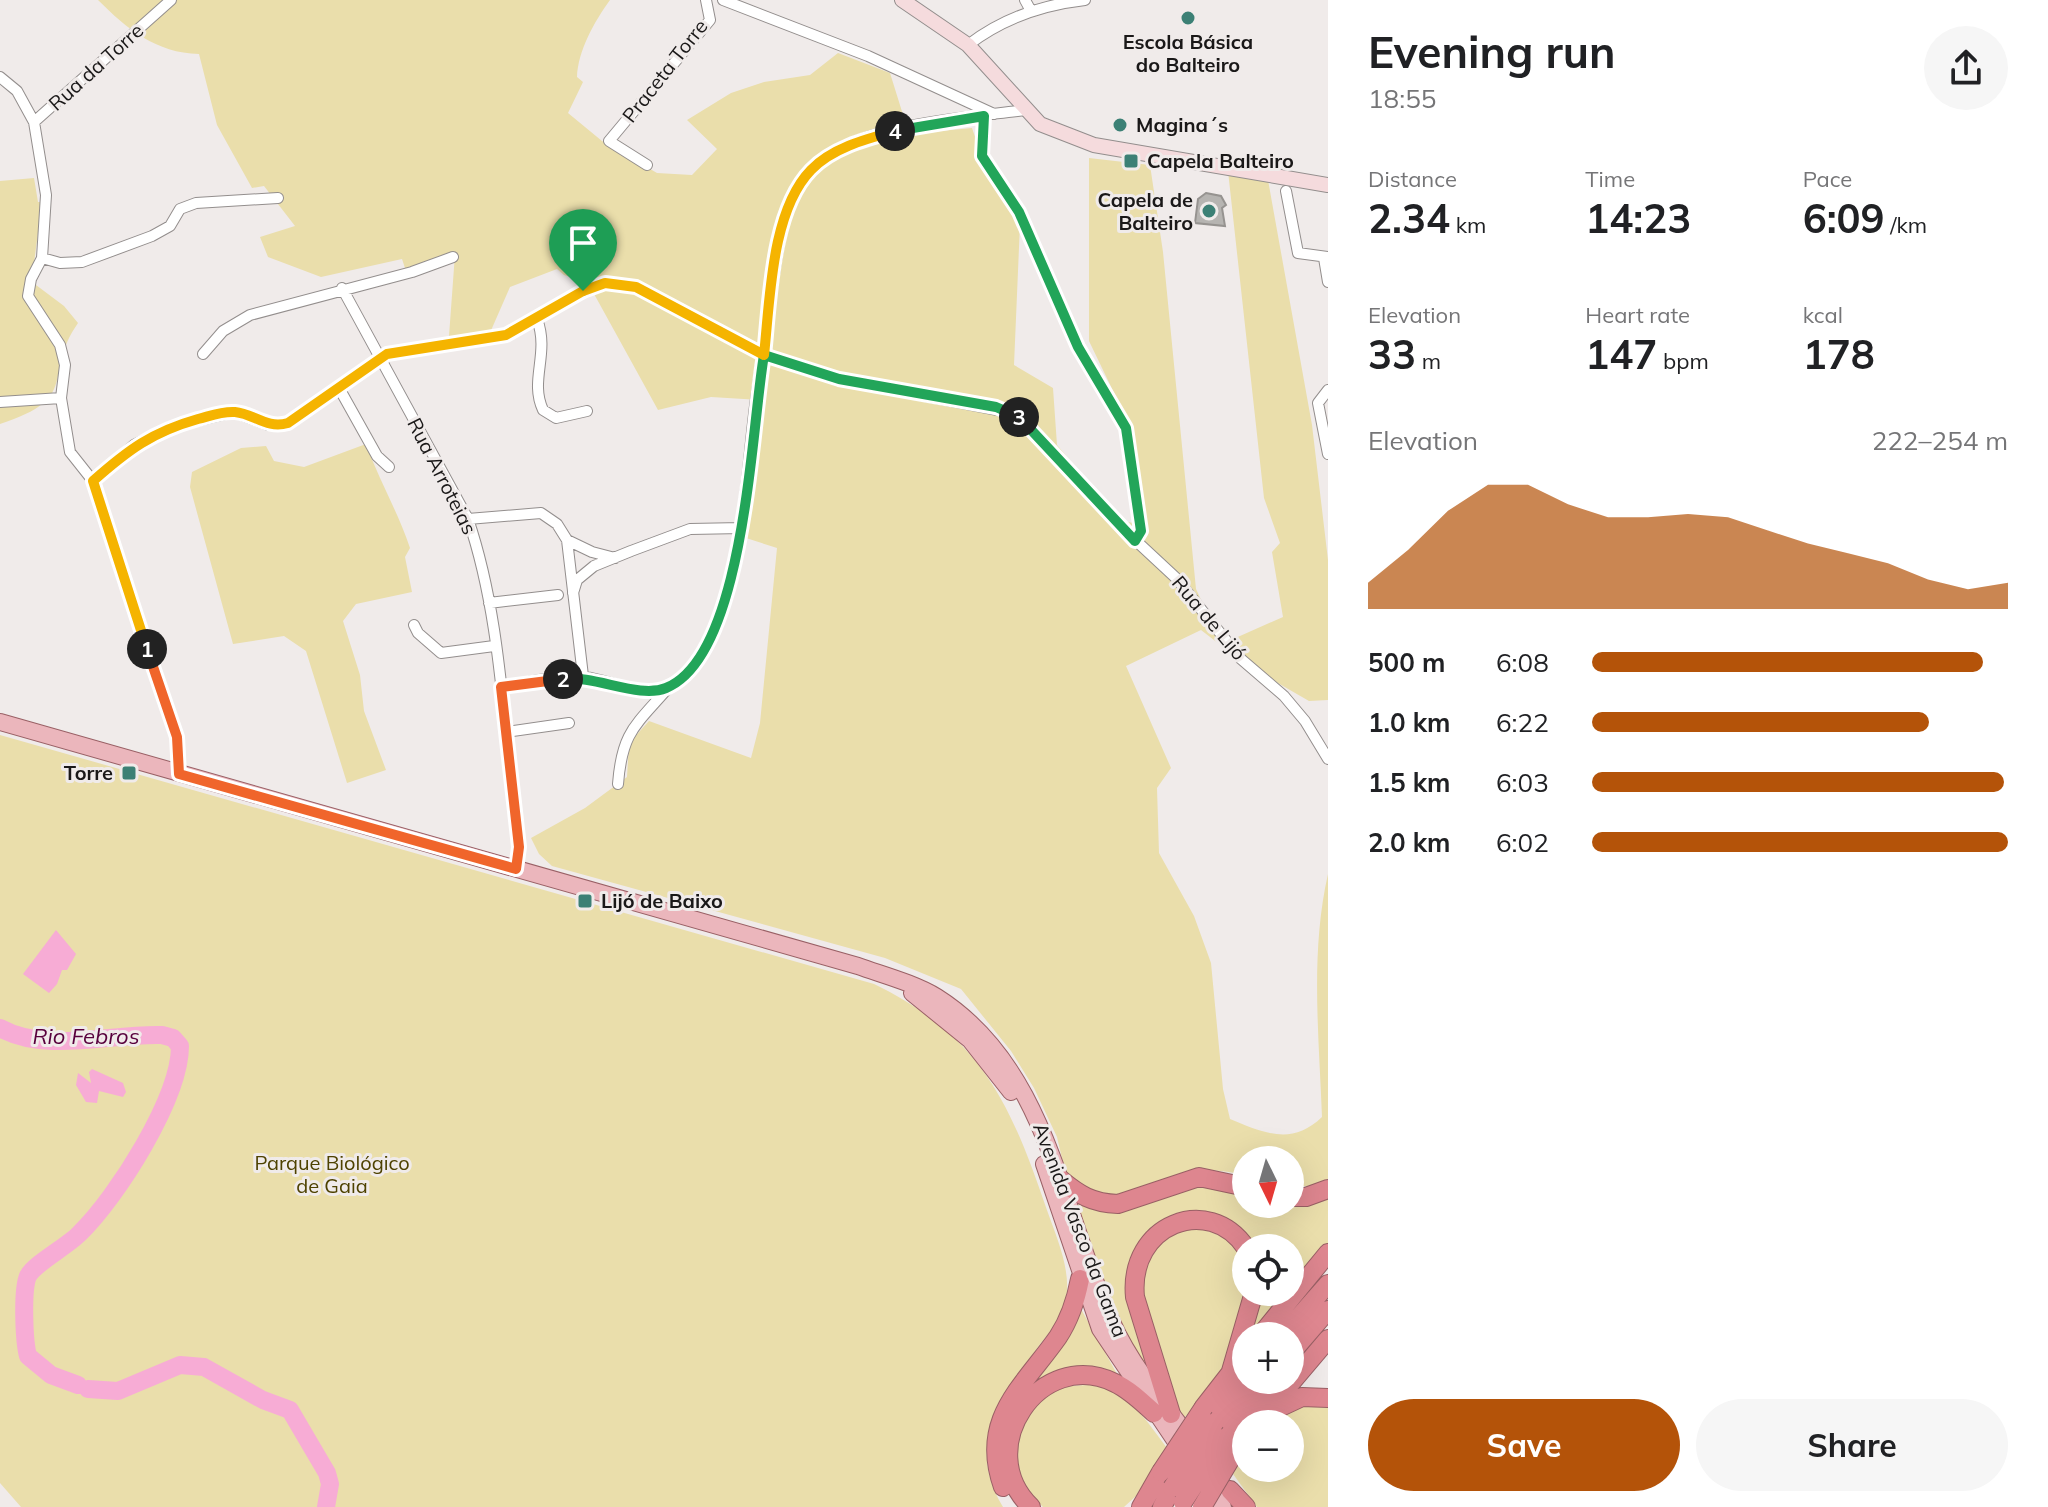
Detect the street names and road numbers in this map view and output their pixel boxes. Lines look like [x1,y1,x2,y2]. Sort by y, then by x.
street label: Praceta Torre [617,14,713,127]
street label: Rua da Torre [43,17,148,116]
street label: Rua Arroteias [402,413,483,538]
street label: Rua de Lijó [1167,570,1252,665]
street label: Avenida Vasco da Gama [1028,1119,1133,1341]

